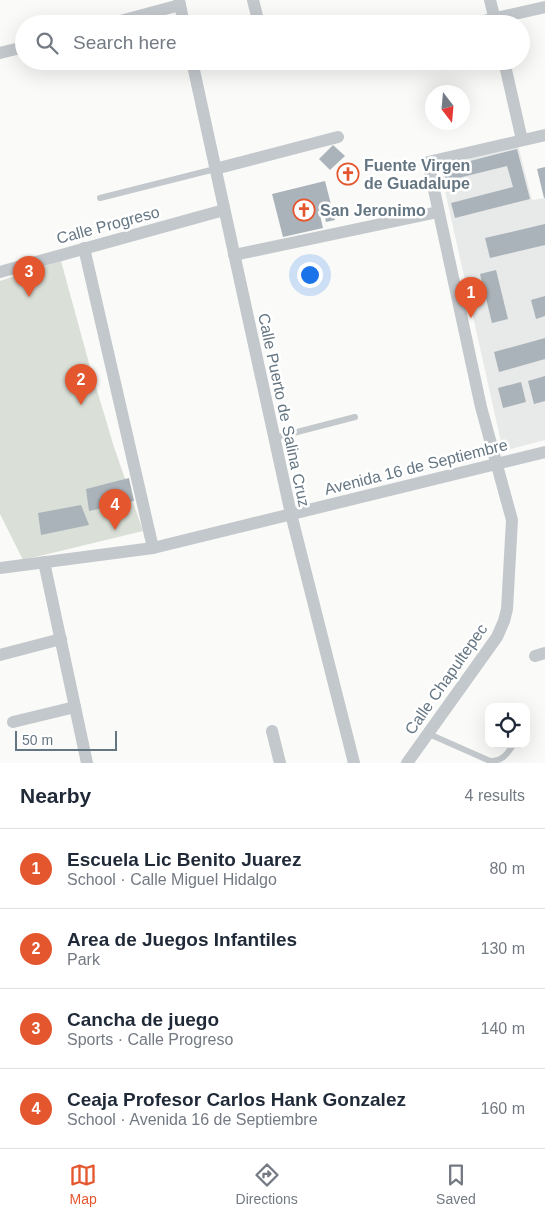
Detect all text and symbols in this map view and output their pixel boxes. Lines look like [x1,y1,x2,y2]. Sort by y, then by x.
search box [15,15,530,70]
icon: search [33,29,61,57]
text: Search here [73,32,177,53]
north arrow [425,85,470,130]
place label: Fuente Virgen de Guadalupe [364,157,470,192]
church icon: Fuente Virgen de Guadalupe [336,162,360,186]
church icon: San Jeronimo [292,198,316,222]
place label: San Jeronimo [320,202,426,219]
street label: Calle Progreso [55,203,161,247]
pin: 3 [13,256,45,297]
your location [297,262,323,288]
pin: 1 [455,277,487,318]
street label: Calle Puerto de Salina Cruz [255,312,313,508]
pin: 2 [65,364,97,405]
street label: Avenida 16 de Septiembre [323,436,509,498]
pin: 4 [99,489,131,530]
street label: Calle Chapultepec [402,621,490,737]
map controls [485,703,530,748]
button: locate [485,703,530,748]
scale bar [15,728,118,751]
text: 50 m [22,732,53,748]
text: Nearby [20,784,91,807]
text: 4 results [465,787,525,804]
text: Escuela Lic Benito Juarez [67,849,301,870]
text: 1 [32,860,40,877]
text: 80 m [489,860,525,877]
text: School · Calle Miguel Hidalgo [67,871,277,888]
text: Area de Juegos Infantiles [67,929,297,950]
text: 2 [32,940,40,957]
text: 130 m [481,940,525,957]
text: Park [67,951,100,968]
text: Cancha de juego [67,1009,219,1030]
text: 3 [32,1020,40,1037]
text: 140 m [481,1020,525,1037]
text: Sports · Calle Progreso [67,1031,233,1048]
text: Ceaja Profesor Carlos Hank Gonzalez [67,1089,406,1110]
text: 4 [32,1100,40,1117]
text: 160 m [481,1100,525,1117]
text: School · Avenida 16 de Septiembre [67,1111,318,1128]
tab: Map [69,1161,97,1207]
tab: Directions [236,1161,298,1207]
tab: Saved [436,1161,476,1207]

